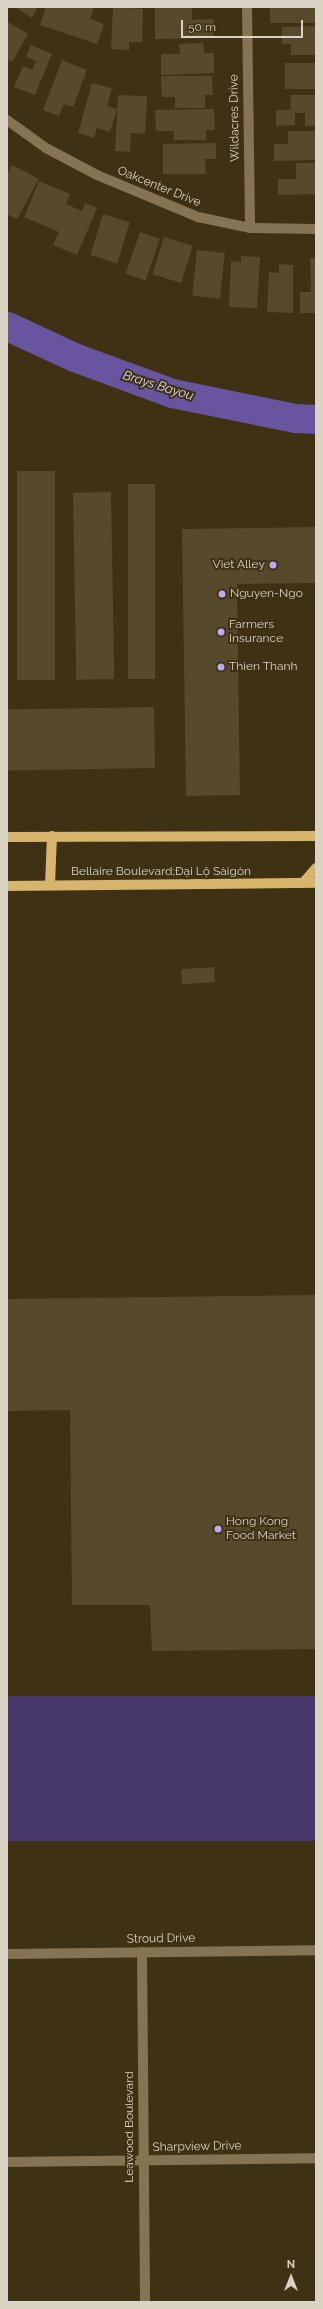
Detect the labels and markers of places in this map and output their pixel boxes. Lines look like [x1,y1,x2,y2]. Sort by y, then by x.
place label: Viet Alley [212,558,265,572]
marker: Viet Alley [268,560,278,570]
place label: Nguyen-Ngo [230,587,303,601]
marker: Nguyen-Ngo [217,589,227,599]
place label: Farmers Insurance [229,618,283,646]
marker: Farmers Insurance [216,627,226,637]
place label: Thien Thanh [229,660,298,674]
marker: Thien Thanh [216,662,226,672]
place label: Hong Kong Food Market [226,1515,296,1543]
marker: Hong Kong Food Market [213,1524,223,1534]

